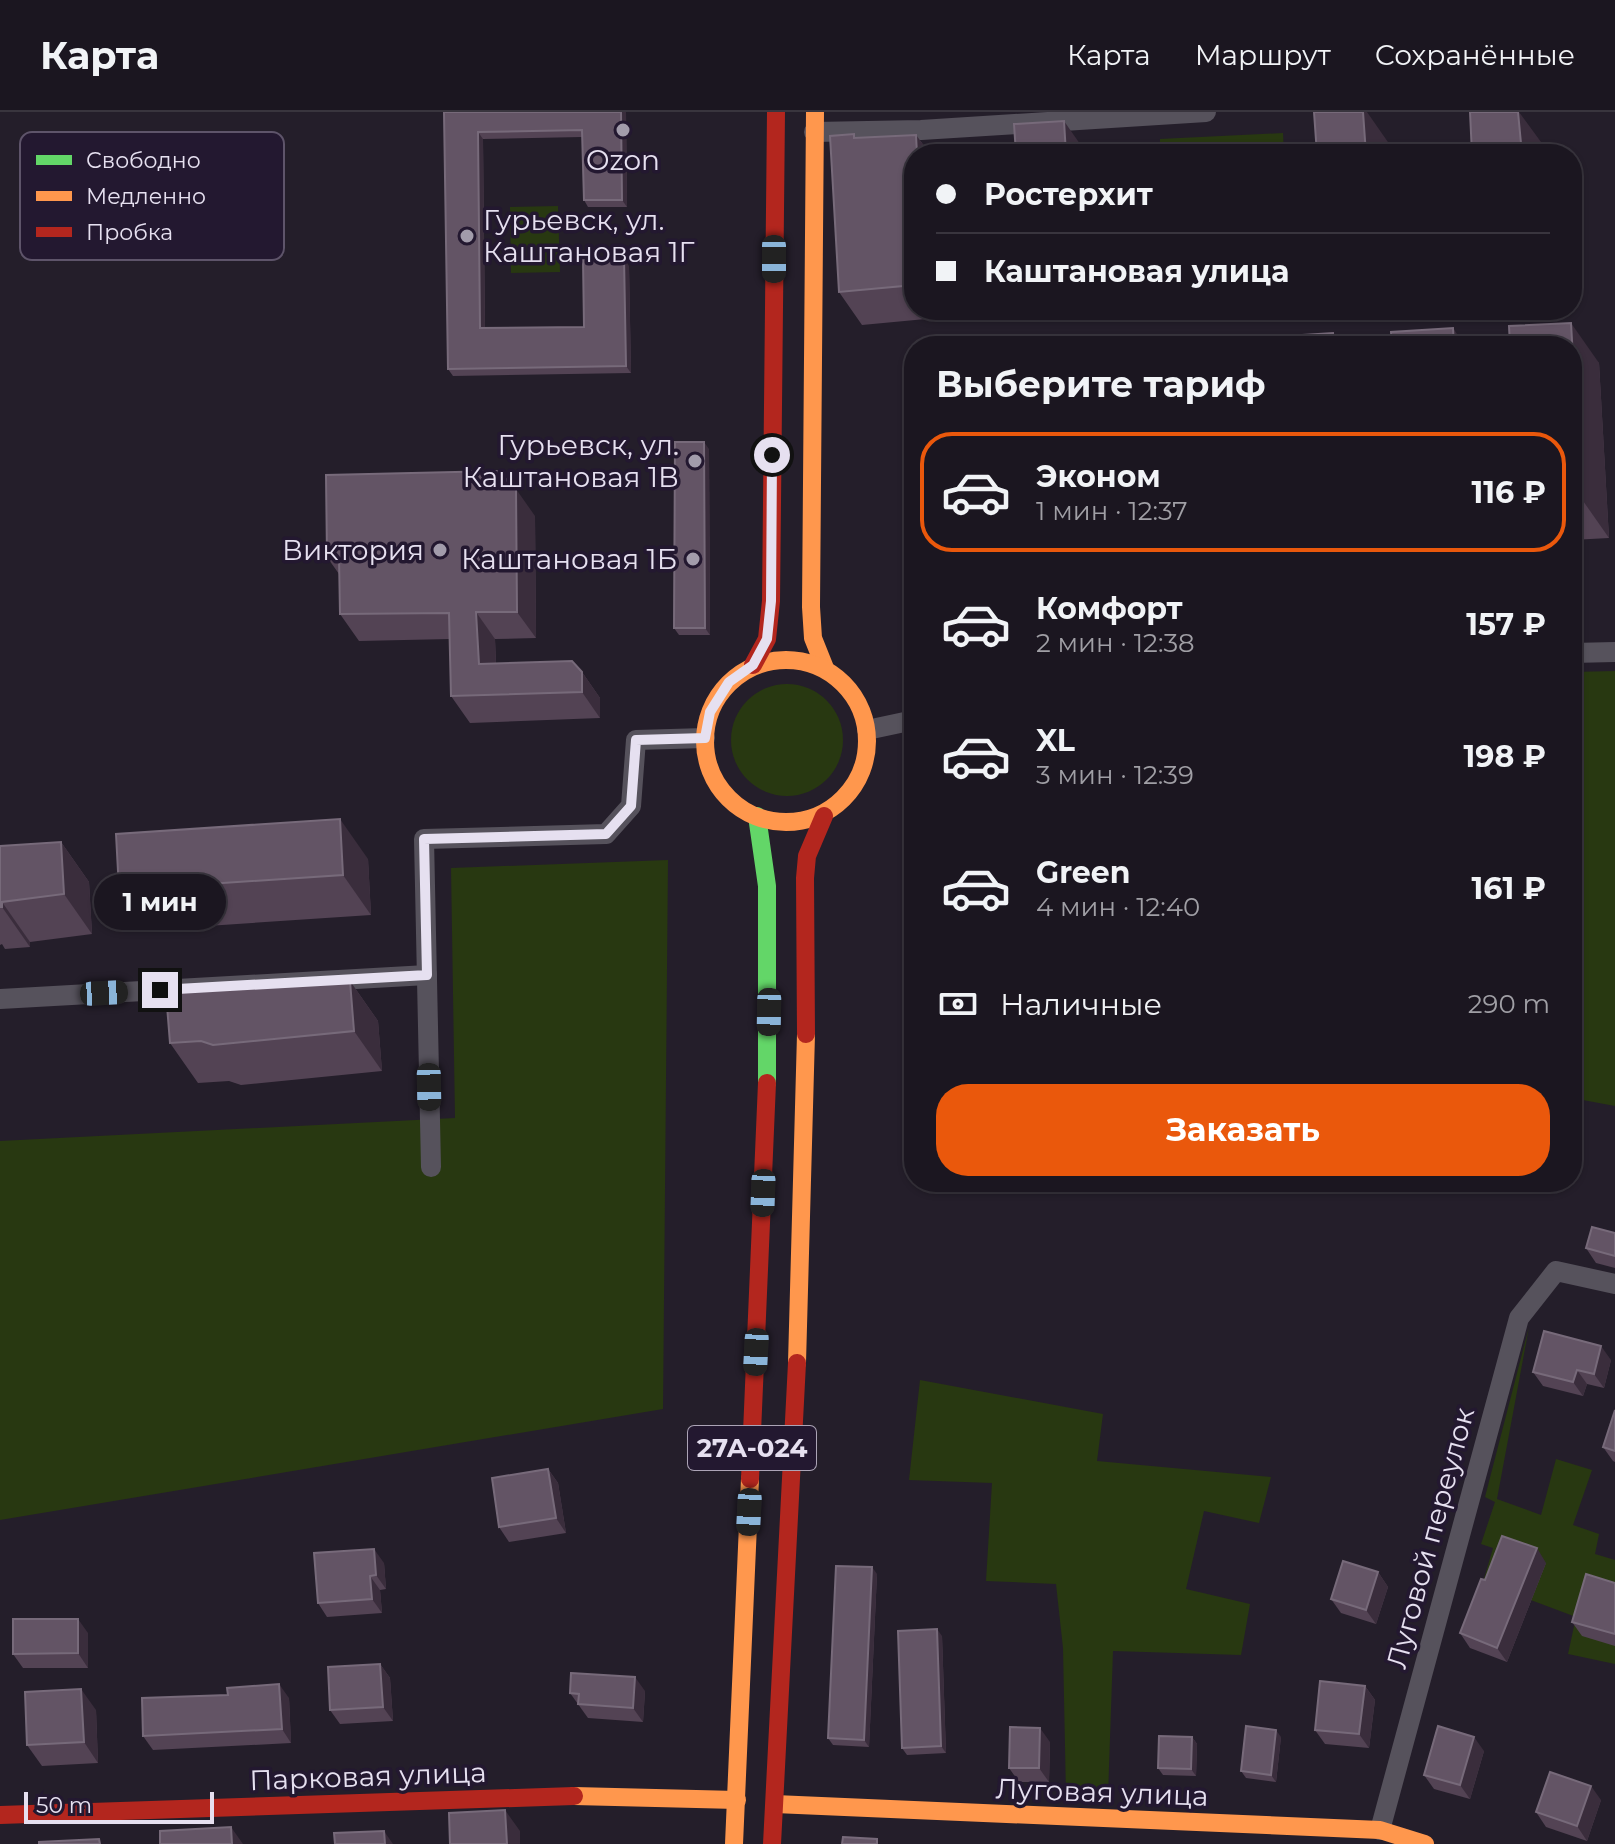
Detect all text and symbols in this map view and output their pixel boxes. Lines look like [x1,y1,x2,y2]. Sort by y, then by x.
text: Карта [40,32,159,79]
text: Карта [1067,38,1151,72]
text: Маршрут [1195,38,1331,72]
text: Сохранённые [1375,38,1575,72]
marker: Ozon [614,121,632,139]
legend [20,132,284,260]
place label: Ozon [586,143,660,177]
text: Свободно [86,147,201,174]
text: Ростерхит [984,176,1153,213]
text: Медленно [86,183,206,210]
place label: Гурьевск, ул. Каштановая 1Г [483,203,695,269]
text: Пробка [86,219,173,246]
marker: Гурьевск, ул. Каштановая 1Г [458,227,476,245]
car [762,235,786,283]
text: Каштановая улица [984,253,1289,290]
text: Выберите тариф [936,362,1266,406]
place label: Гурьевск, ул. Каштановая 1В [462,428,679,494]
route start [754,437,790,473]
marker: Гурьевск, ул. Каштановая 1В [686,452,704,470]
icon: car [940,456,1012,528]
text: Эконом [1036,458,1161,495]
text: 116 ₽ [1472,474,1546,511]
text: 1 мин · 12:37 [1036,495,1188,527]
place label: Виктория [282,533,424,567]
marker: Виктория [431,541,449,559]
place label: Каштановая 1Б [461,542,677,576]
marker: Каштановая 1Б [684,550,702,568]
icon: car [940,588,1012,660]
text: Комфорт [1036,590,1183,627]
text: 157 ₽ [1466,606,1546,643]
text: 2 мин · 12:38 [1036,627,1195,659]
icon: car [940,720,1012,792]
text: XL [1036,722,1075,759]
text: 198 ₽ [1464,738,1546,775]
text: 3 мин · 12:39 [1036,759,1194,791]
icon: car [940,852,1012,924]
text: Green [1036,854,1130,891]
text: 161 ₽ [1472,870,1546,907]
callout: 1 мин [94,874,226,930]
text: 1 мин [122,886,198,918]
text: 4 мин · 12:40 [1036,891,1200,923]
route end [142,972,178,1008]
car [79,980,129,1006]
icon: cash [936,982,980,1026]
text: Наличные [1000,986,1162,1023]
car [757,988,781,1036]
text: 290 m [1468,988,1550,1020]
car [417,1063,441,1111]
button: Заказать [936,1084,1550,1176]
car [750,1169,776,1217]
car [743,1327,769,1377]
street label: Луговой переулок [1379,1404,1481,1672]
road number: 27А-024 [688,1426,816,1470]
car [736,1487,762,1537]
street label: Парковая улица [249,1755,487,1797]
street label: Луговая улица [995,1771,1209,1813]
scale bar [24,1788,214,1824]
text: 50 m [36,1792,92,1819]

